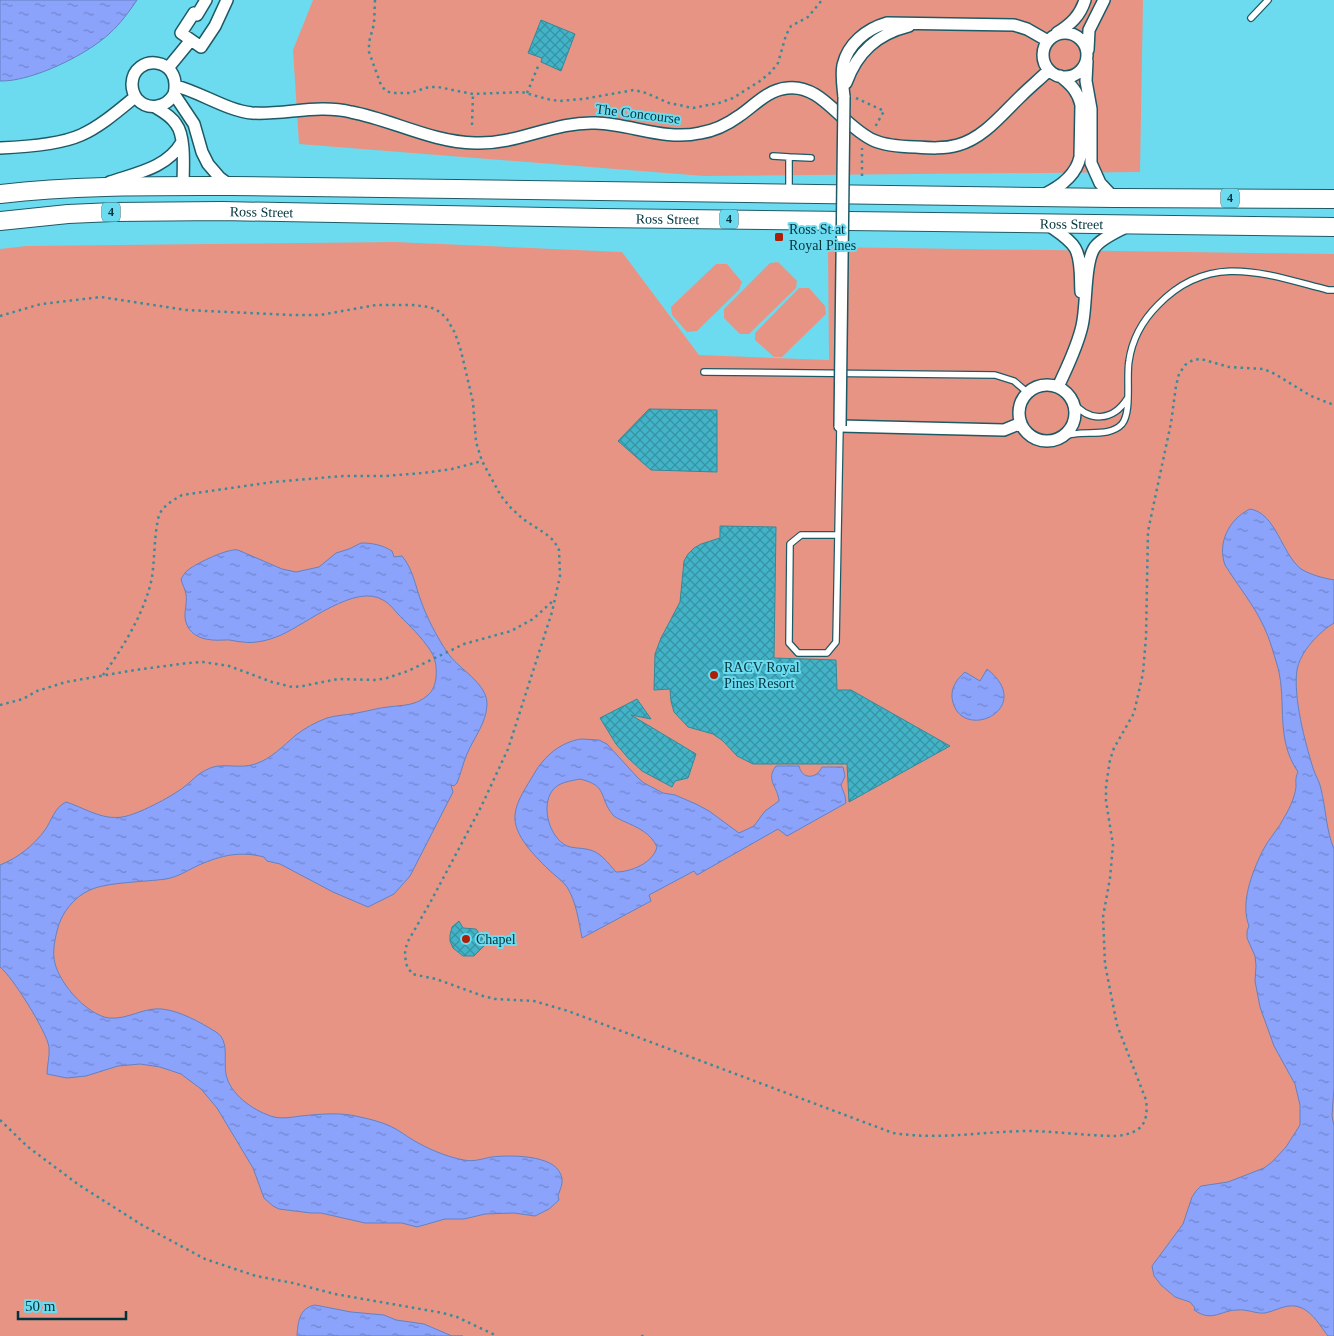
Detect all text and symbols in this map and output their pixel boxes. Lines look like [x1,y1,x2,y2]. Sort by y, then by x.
street label: The Concourse [595,101,681,127]
road number: 4 [1221,188,1239,208]
road number: 4 [102,202,120,222]
street label: Ross Street [230,204,294,220]
road number: 4 [720,210,738,228]
street label: Ross Street [636,211,699,227]
street label: Ross Street [1040,216,1103,232]
place label: Ross St at Royal Pines [789,222,856,253]
marker: Ross St at Royal Pines [773,231,785,243]
place label: RACV Royal Pines Resort [724,660,800,691]
marker: RACV Royal Pines Resort [708,669,720,681]
place label: Chapel [476,932,516,947]
marker: Chapel [460,933,472,945]
scale bar [18,1288,125,1320]
text: 50 m [25,1298,56,1314]

